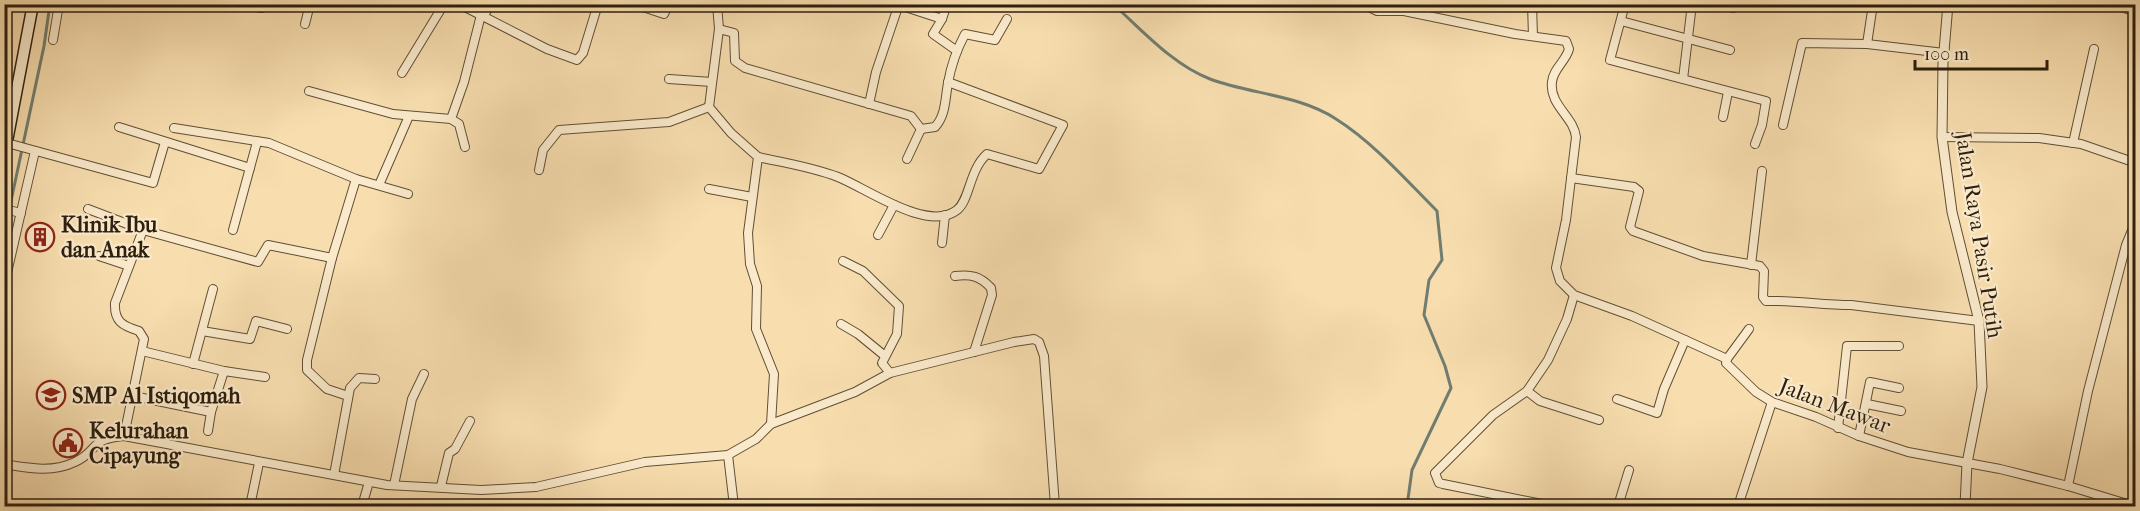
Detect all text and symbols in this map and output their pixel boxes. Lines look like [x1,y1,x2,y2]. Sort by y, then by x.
scale bar [1915,33,2047,71]
text: 100 m [1924,44,1969,65]
street label: Jalan Raya Pasir Putih [1950,128,2008,341]
place label: Klinik Ibu dan Anak [61,212,158,263]
building icon: Klinik Ibu dan Anak [24,221,56,253]
street label: Jalan Mawar [1773,372,1895,439]
school or university icon: SMP Al Istiqomah [35,379,67,411]
place label: SMP Al Istiqomah [72,383,241,409]
place label: Kelurahan Cipayung [89,418,189,469]
public building icon: Kelurahan Cipayung [52,427,84,459]

